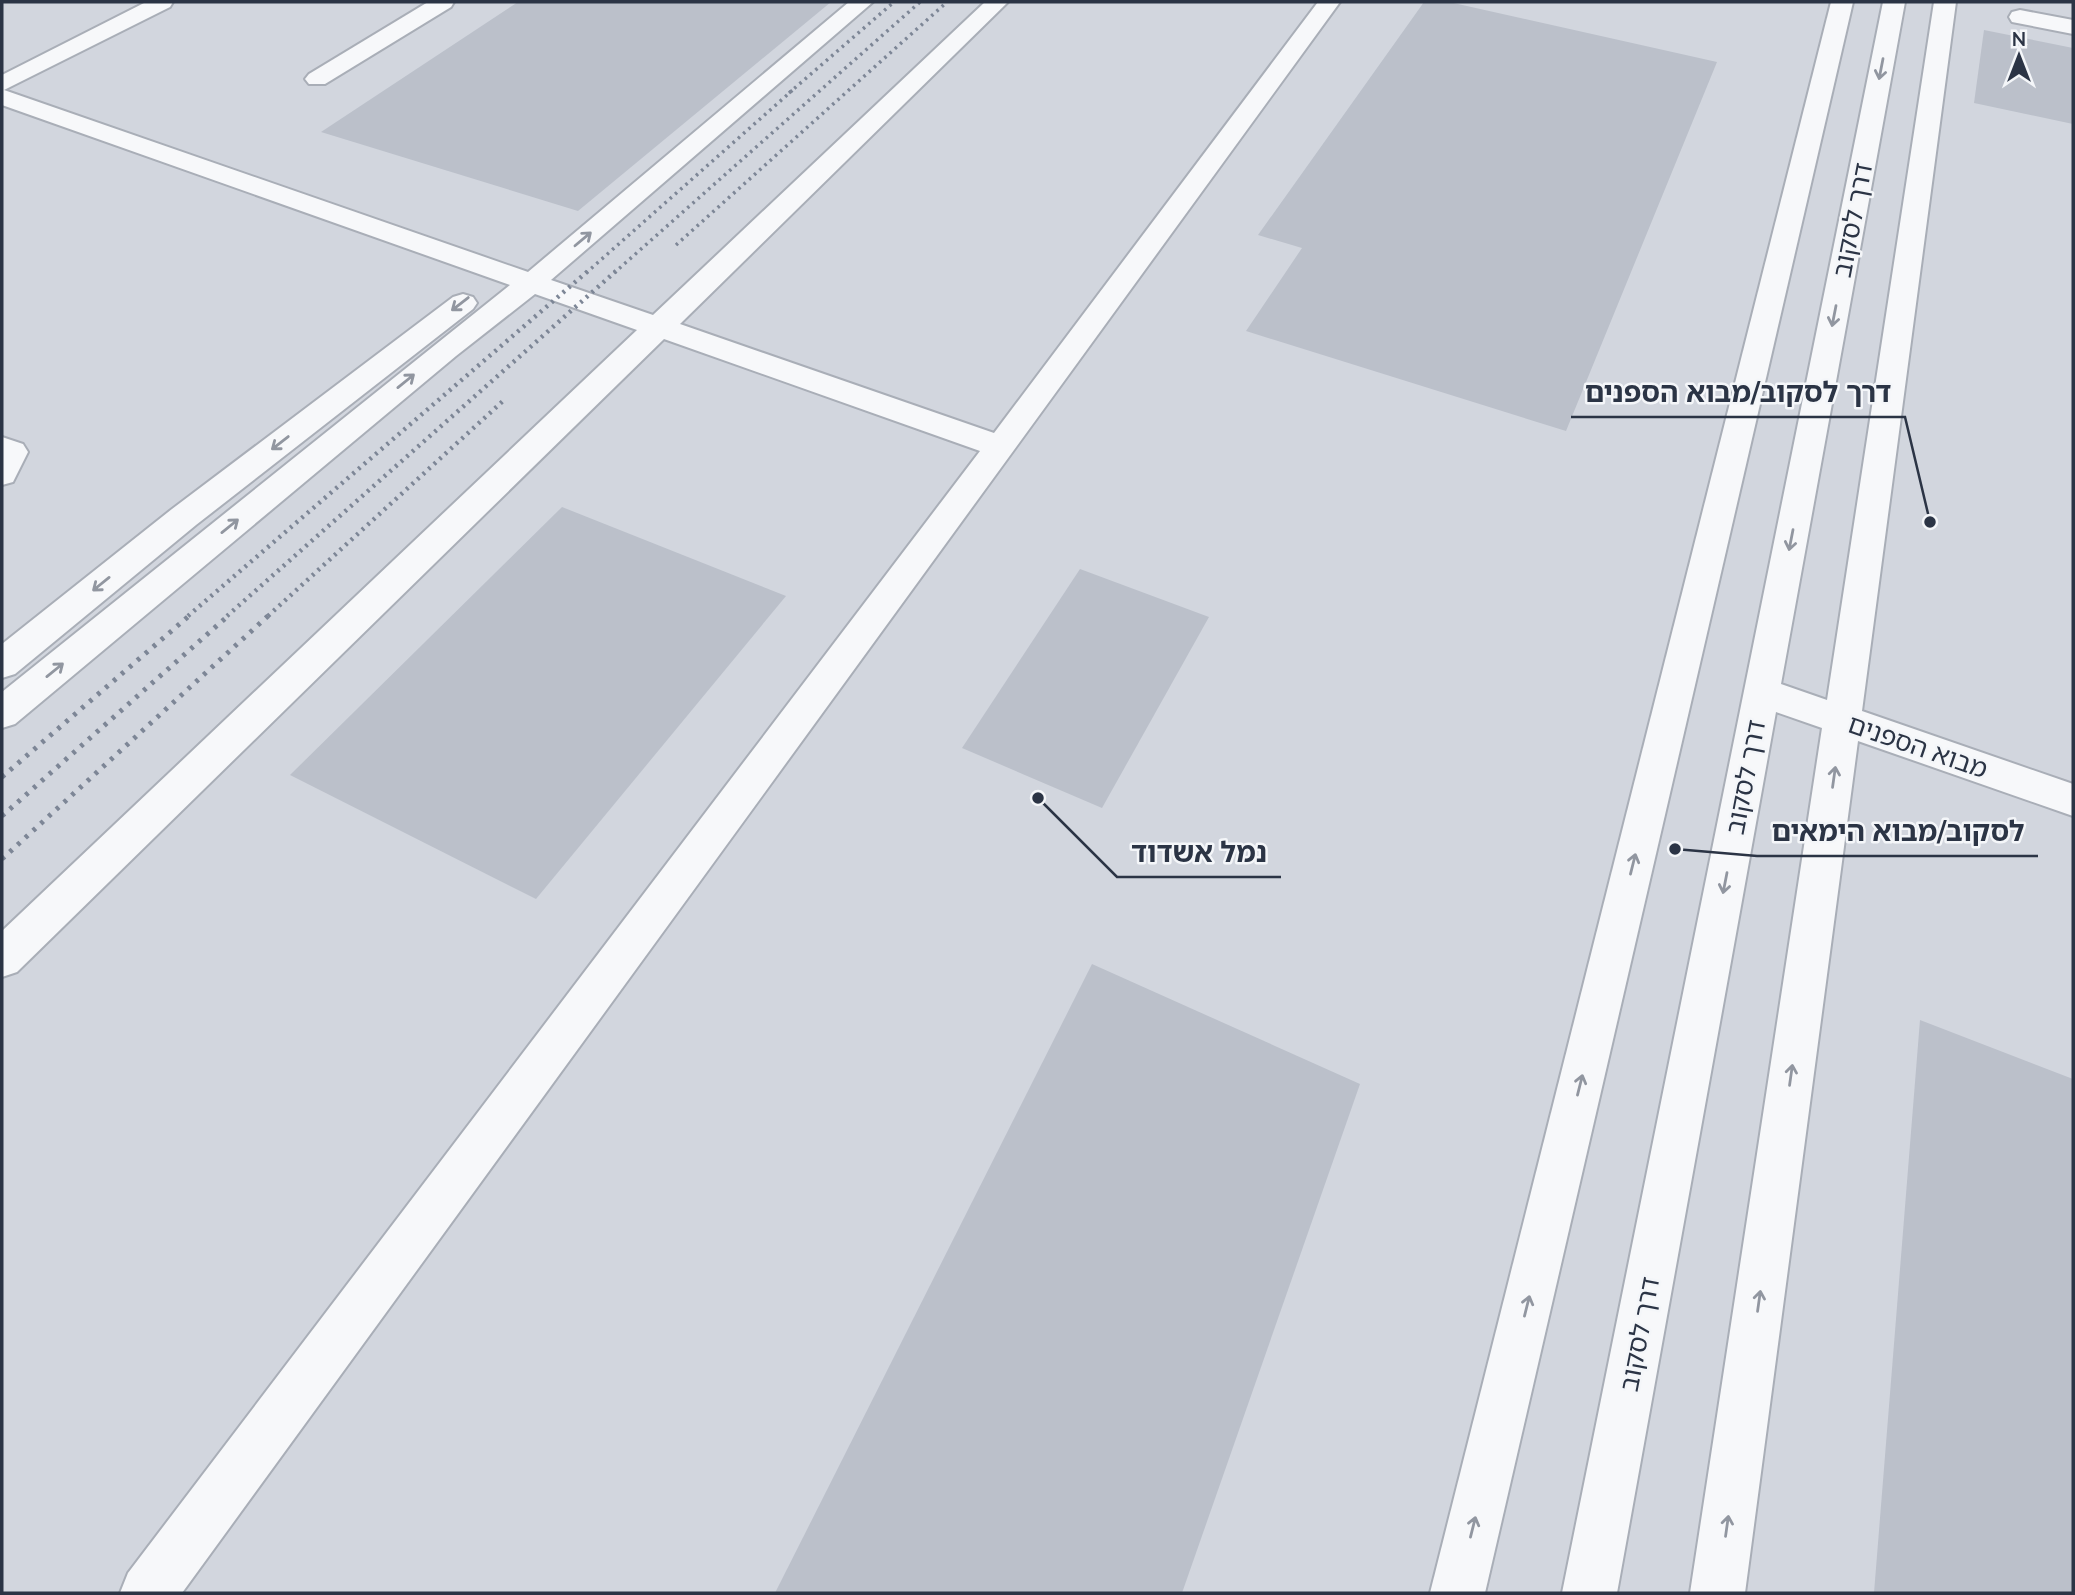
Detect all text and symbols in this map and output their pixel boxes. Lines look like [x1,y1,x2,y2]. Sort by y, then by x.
north arrow [1984,21,2054,91]
text: N [2012,27,2026,51]
one-way arrow [1874,57,1888,80]
street label: דרך לסקוב [1825,160,1879,280]
one-way arrow [574,231,592,246]
one-way arrow [451,297,470,312]
one-way arrow [1827,304,1840,327]
callout: דרך לסקוב/מבוא הספנים [1571,368,1905,417]
one-way arrow [397,374,415,389]
text: דרך לסקוב/מבוא הספנים [1585,374,1891,409]
one-way arrow [271,436,290,451]
one-way arrow [221,518,239,534]
one-way arrow [1784,528,1797,551]
one-way arrow [93,576,111,592]
one-way arrow [45,662,63,678]
street label: מבוא הספנים [1844,707,1992,785]
street label: דרך לסקוב [1718,717,1772,837]
one-way arrow [1828,766,1841,789]
callout: לסקוב/מבוא הימאים [1757,807,2038,856]
text: לסקוב/מבוא הימאים [1771,813,2025,848]
callout: נמל אשדוד [1117,828,1281,877]
text: נמל אשדוד [1131,834,1267,869]
one-way arrow [1628,853,1641,875]
one-way arrow [1718,871,1731,894]
one-way arrow [1785,1064,1798,1087]
one-way arrow [1574,1074,1587,1097]
street label: דרך לסקוב [1612,1274,1666,1394]
one-way arrow [1753,1290,1766,1312]
one-way arrow [1520,1295,1534,1318]
one-way arrow [1721,1515,1734,1538]
one-way arrow [1467,1516,1480,1539]

